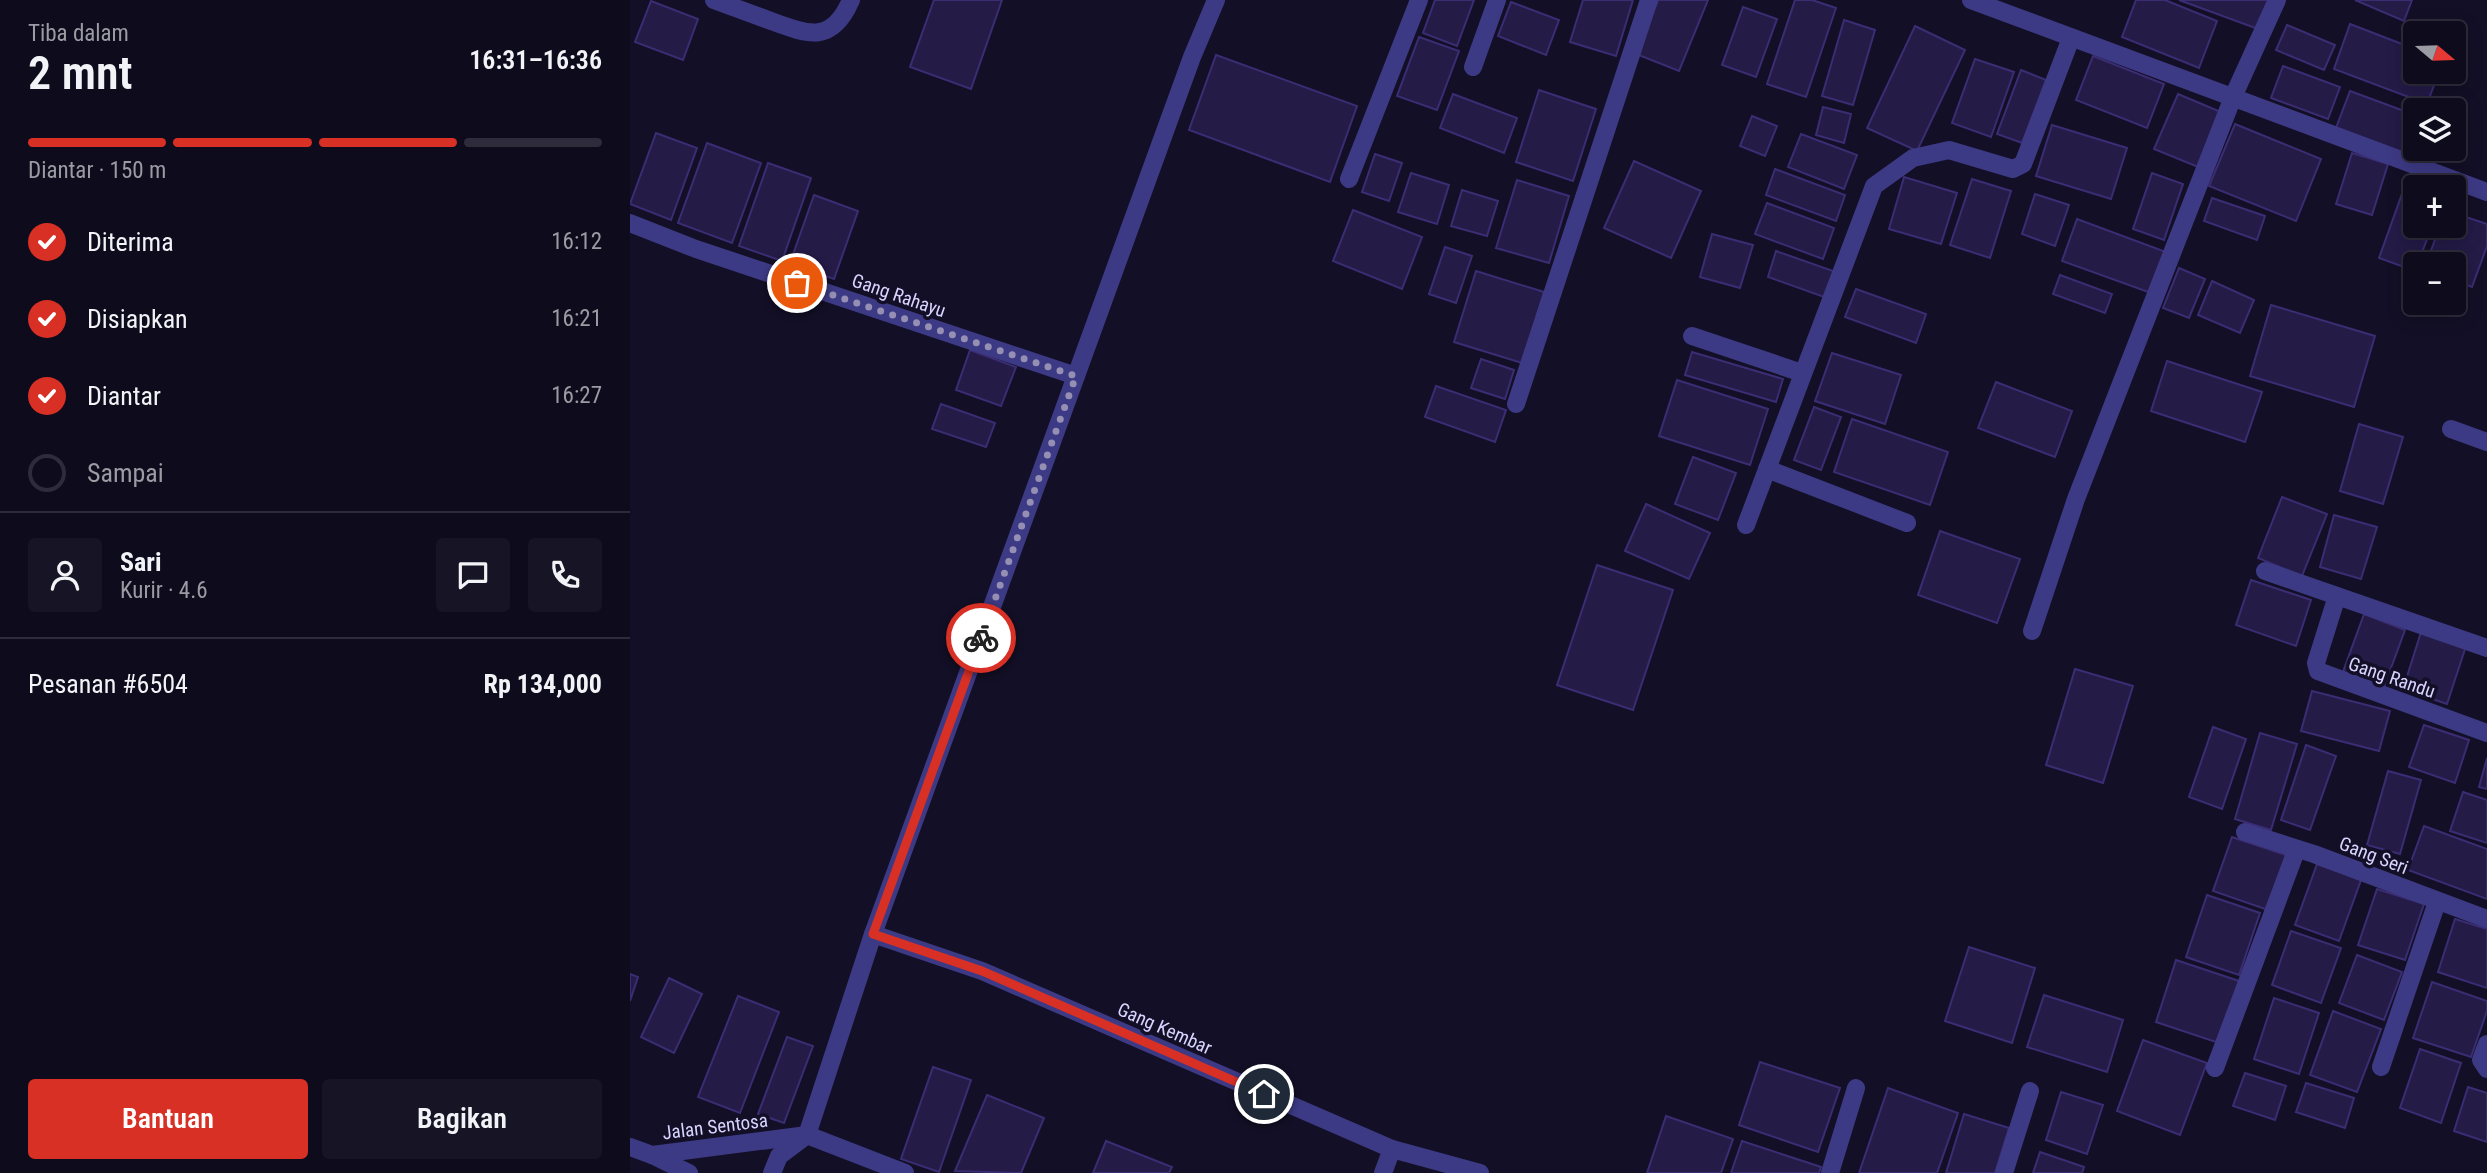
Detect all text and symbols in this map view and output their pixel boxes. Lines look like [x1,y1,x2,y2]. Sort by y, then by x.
text: Tiba dalam [28,20,129,47]
north arrow [2403,21,2466,84]
map controls [2403,21,2466,315]
text: 16:31–16:36 [469,45,602,75]
text: 2 mnt [28,46,133,100]
button: layers [2403,98,2466,161]
text: Diantar · 150 m [28,157,166,184]
button: + [2403,175,2466,238]
icon: check [28,223,66,261]
text: Diterima [87,227,174,257]
text: 16:12 [551,228,602,255]
button: − [2403,252,2466,315]
pin [767,253,827,313]
icon: bag [778,264,816,302]
street label: Gang Rahayu [849,269,949,322]
icon: check [28,300,66,338]
text: Disiapkan [87,304,188,334]
text: 16:21 [551,305,602,332]
icon: check [28,377,66,415]
text: Diantar [87,381,161,411]
text: 16:27 [551,382,602,409]
text: Sampai [87,458,164,488]
button: person [28,538,102,612]
button: chat [436,538,510,612]
button: phone [528,538,602,612]
text: Sari [120,547,161,577]
text: Kurir · 4.6 [120,577,208,604]
courier [946,603,1016,673]
icon: bike [962,619,1000,657]
street label: Gang Randu [2345,652,2438,703]
text: Pesanan #6504 [28,669,188,699]
text: Rp 134,000 [484,669,602,699]
street label: Gang Seri [2336,832,2412,879]
street label: Gang Kembar [1114,997,1216,1060]
pin [1234,1064,1294,1124]
icon: home [1245,1075,1283,1113]
button: Bantuan [28,1079,308,1159]
button: Bagikan [322,1079,602,1159]
street label: Jalan Sentosa [661,1109,769,1144]

